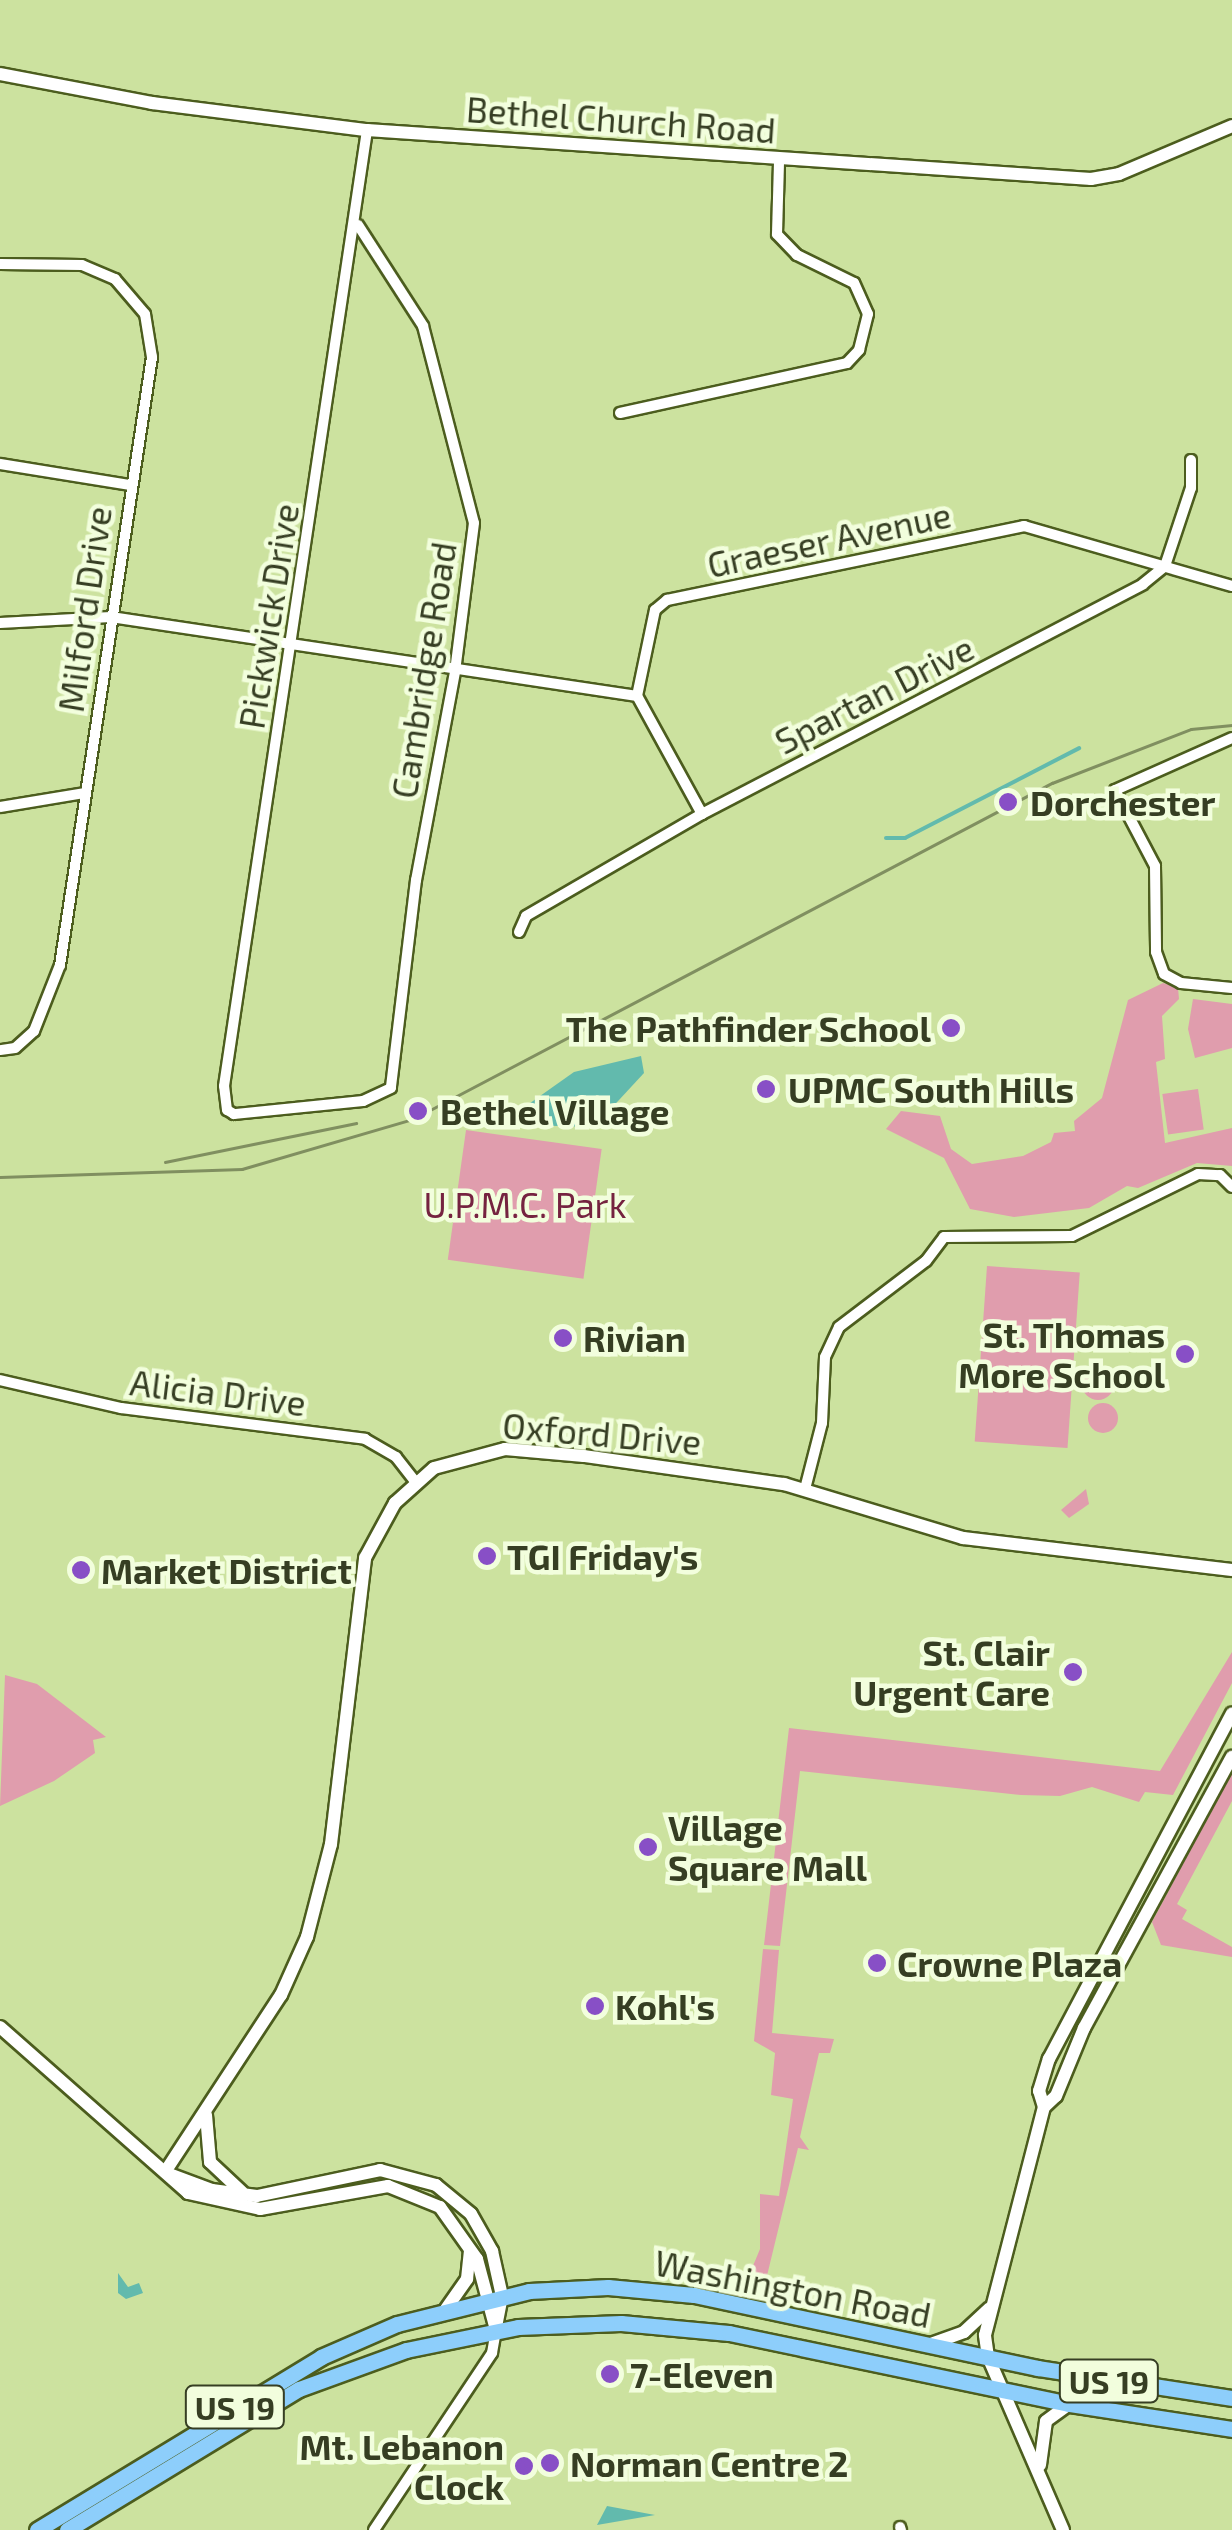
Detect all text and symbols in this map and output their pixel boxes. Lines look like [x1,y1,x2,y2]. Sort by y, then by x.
street label: Bethel Church Road [464,87,778,151]
street label: Graeser Avenue [703,492,955,586]
street label: Pickwick Drive [229,500,307,732]
street label: Milford Drive [49,504,119,714]
street label: Cambridge Road [382,539,464,801]
street label: Spartan Drive [768,626,980,762]
place label: Dorchester [1030,781,1215,823]
marker: Dorchester [995,789,1021,815]
place label: The Pathfinder School [565,1007,931,1049]
marker: The Pathfinder School [940,1017,962,1039]
place label: UPMC South Hills [788,1068,1074,1110]
marker: UPMC South Hills [753,1076,779,1102]
place label: Bethel Village [440,1090,671,1132]
marker: Bethel Village [405,1098,431,1124]
park label: U.P.M.C. Park [424,1183,626,1225]
place label: St. Thomas More School [958,1313,1165,1395]
place label: Rivian [583,1317,686,1359]
marker: Rivian [552,1327,574,1349]
marker: St. Thomas More School [1174,1343,1196,1365]
street label: Alicia Drive [128,1360,308,1424]
street label: Oxford Drive [501,1403,703,1463]
place label: TGI Friday's [507,1535,698,1577]
marker: TGI Friday's [476,1545,498,1567]
place label: Market District [101,1549,352,1591]
marker: Market District [70,1559,92,1581]
place label: St. Clair Urgent Care [853,1631,1050,1713]
marker: St. Clair Urgent Care [1060,1659,1086,1685]
place label: Village Square Mall [668,1806,867,1888]
marker: Village Square Mall [637,1836,659,1858]
place label: Crowne Plaza [897,1942,1122,1984]
marker: Crowne Plaza [866,1952,888,1974]
place label: Kohl's [615,1985,715,2027]
marker: Kohl's [584,1995,606,2017]
street label: Washington Road [651,2241,935,2335]
place label: 7-Eleven [630,2353,774,2395]
road number: US 19 [1056,2354,1162,2408]
marker: 7-Eleven [599,2363,621,2385]
road number: US 19 [182,2380,288,2434]
place label: Mt. Lebanon Clock [300,2425,504,2507]
place label: Norman Centre 2 [570,2442,848,2484]
marker: Norman Centre 2 [539,2452,561,2474]
marker: Mt. Lebanon Clock [513,2455,535,2477]

